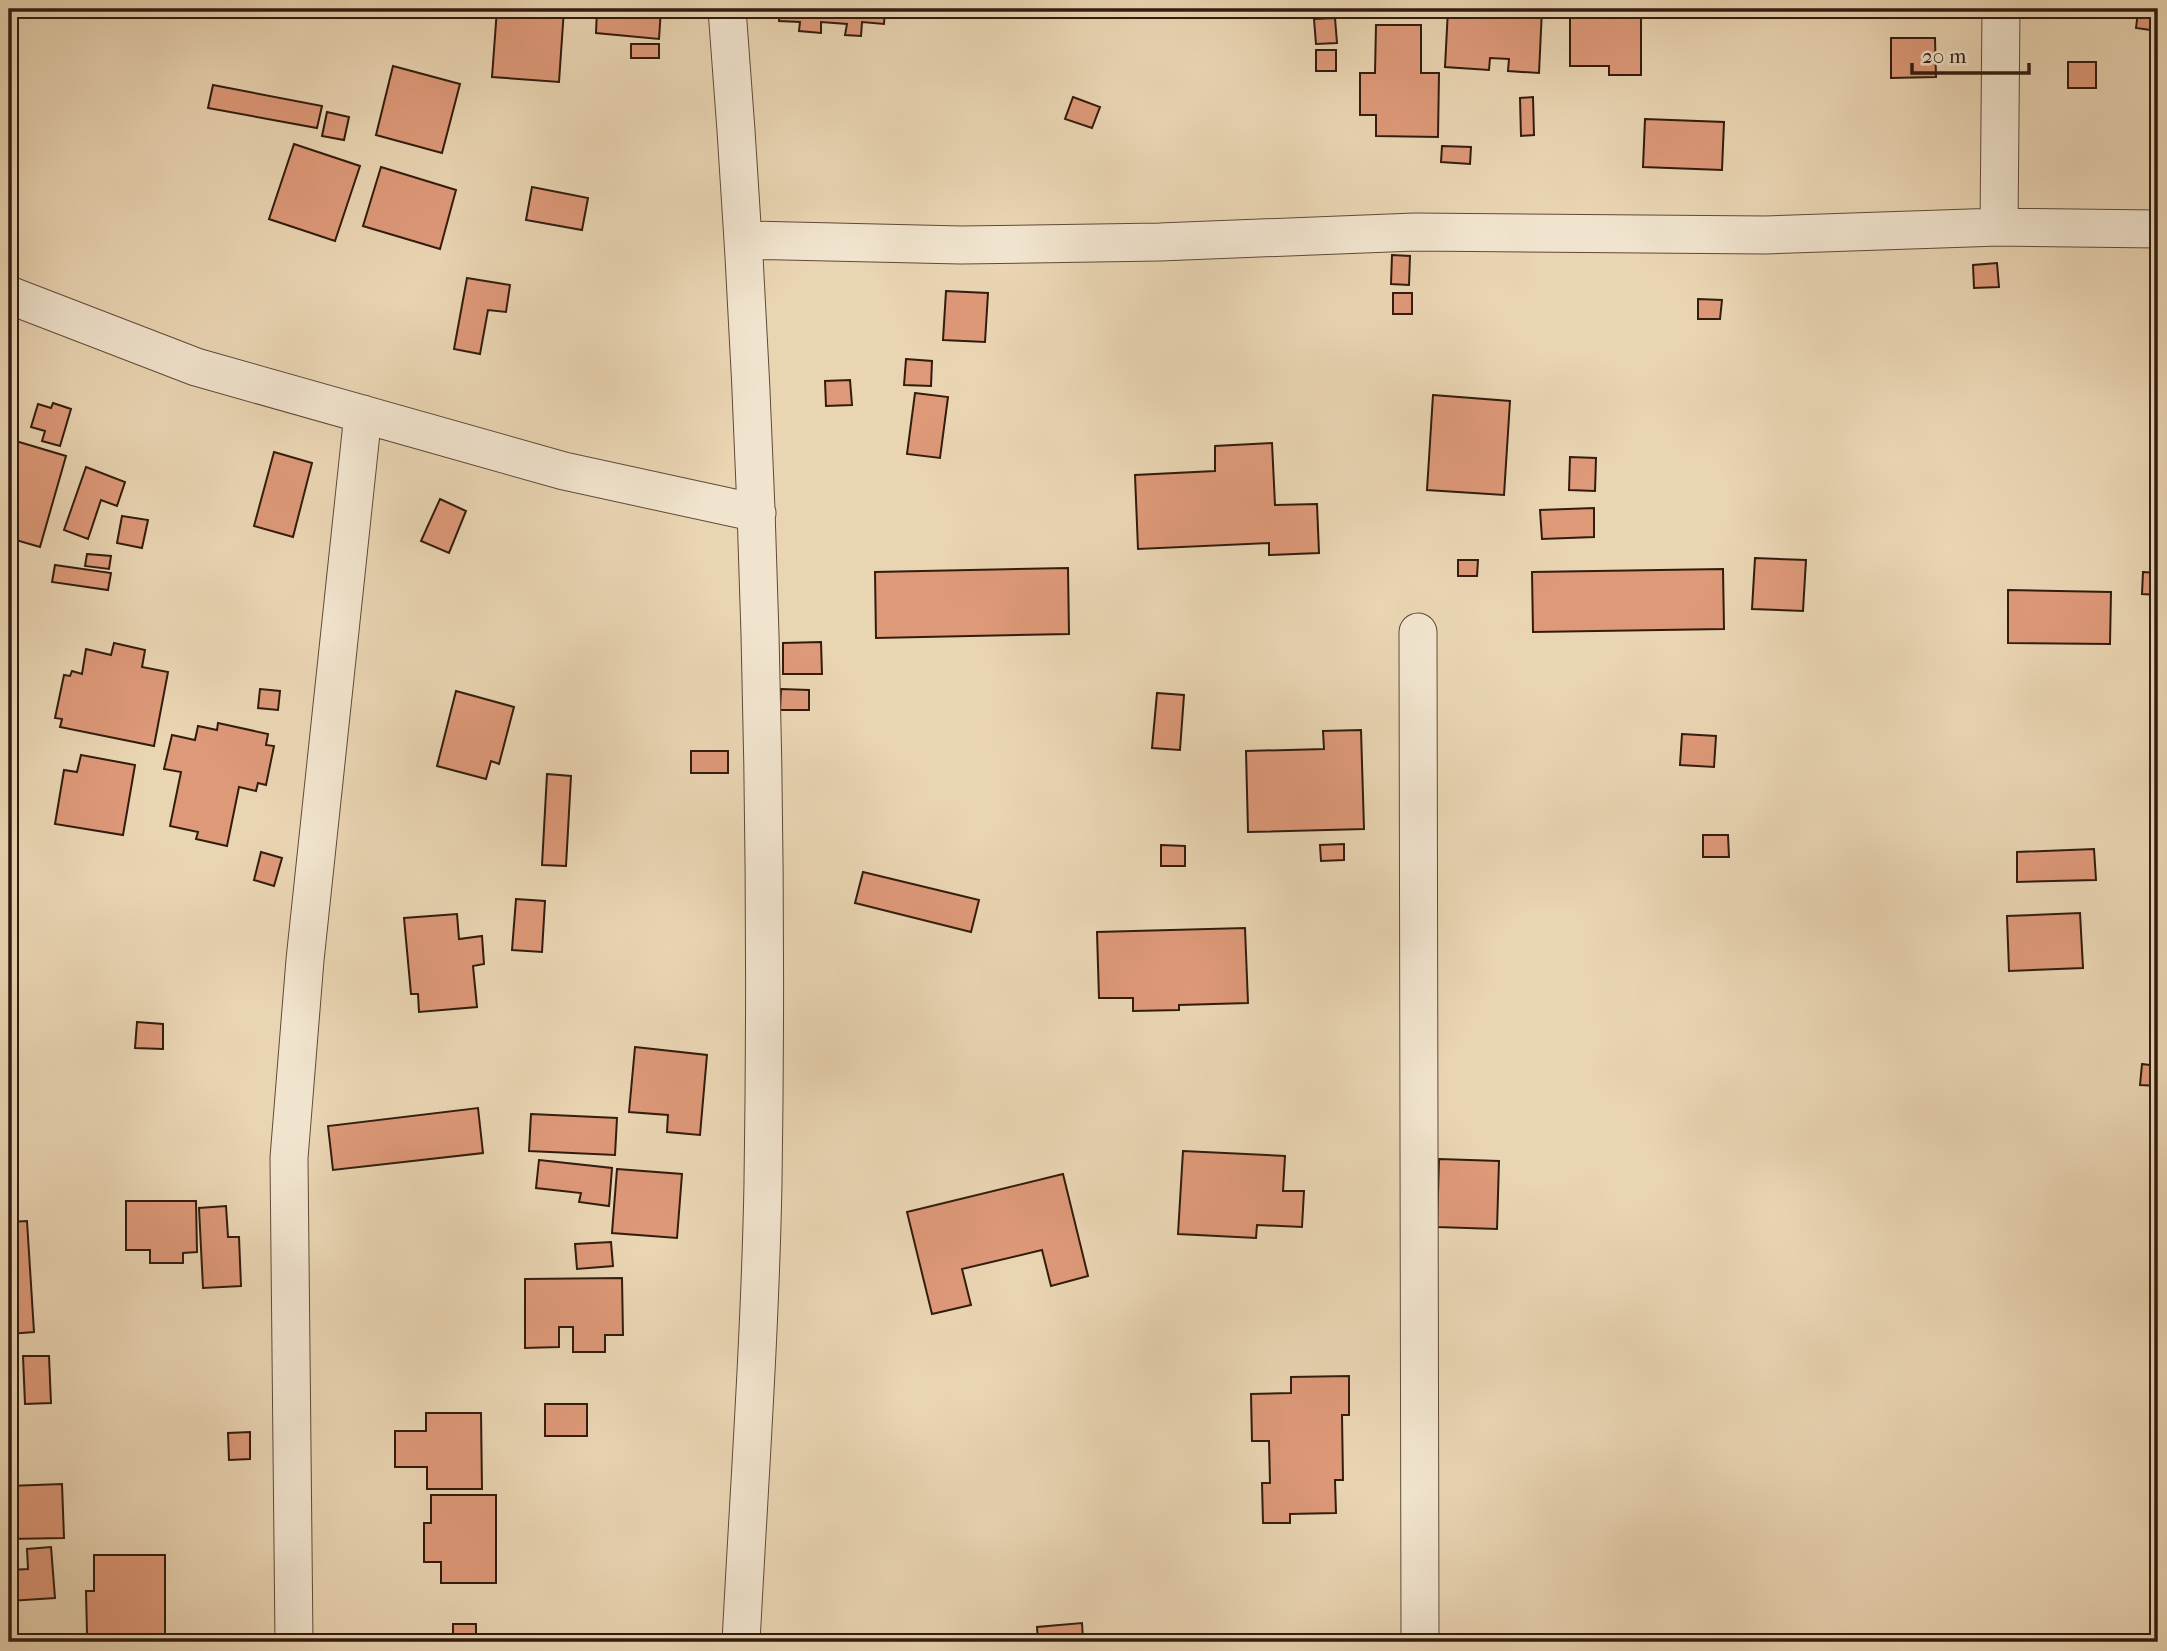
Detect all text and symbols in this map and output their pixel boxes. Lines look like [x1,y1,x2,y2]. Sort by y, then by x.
scale bar [1912,32,2029,76]
text: 20 m [1922,44,1967,68]

